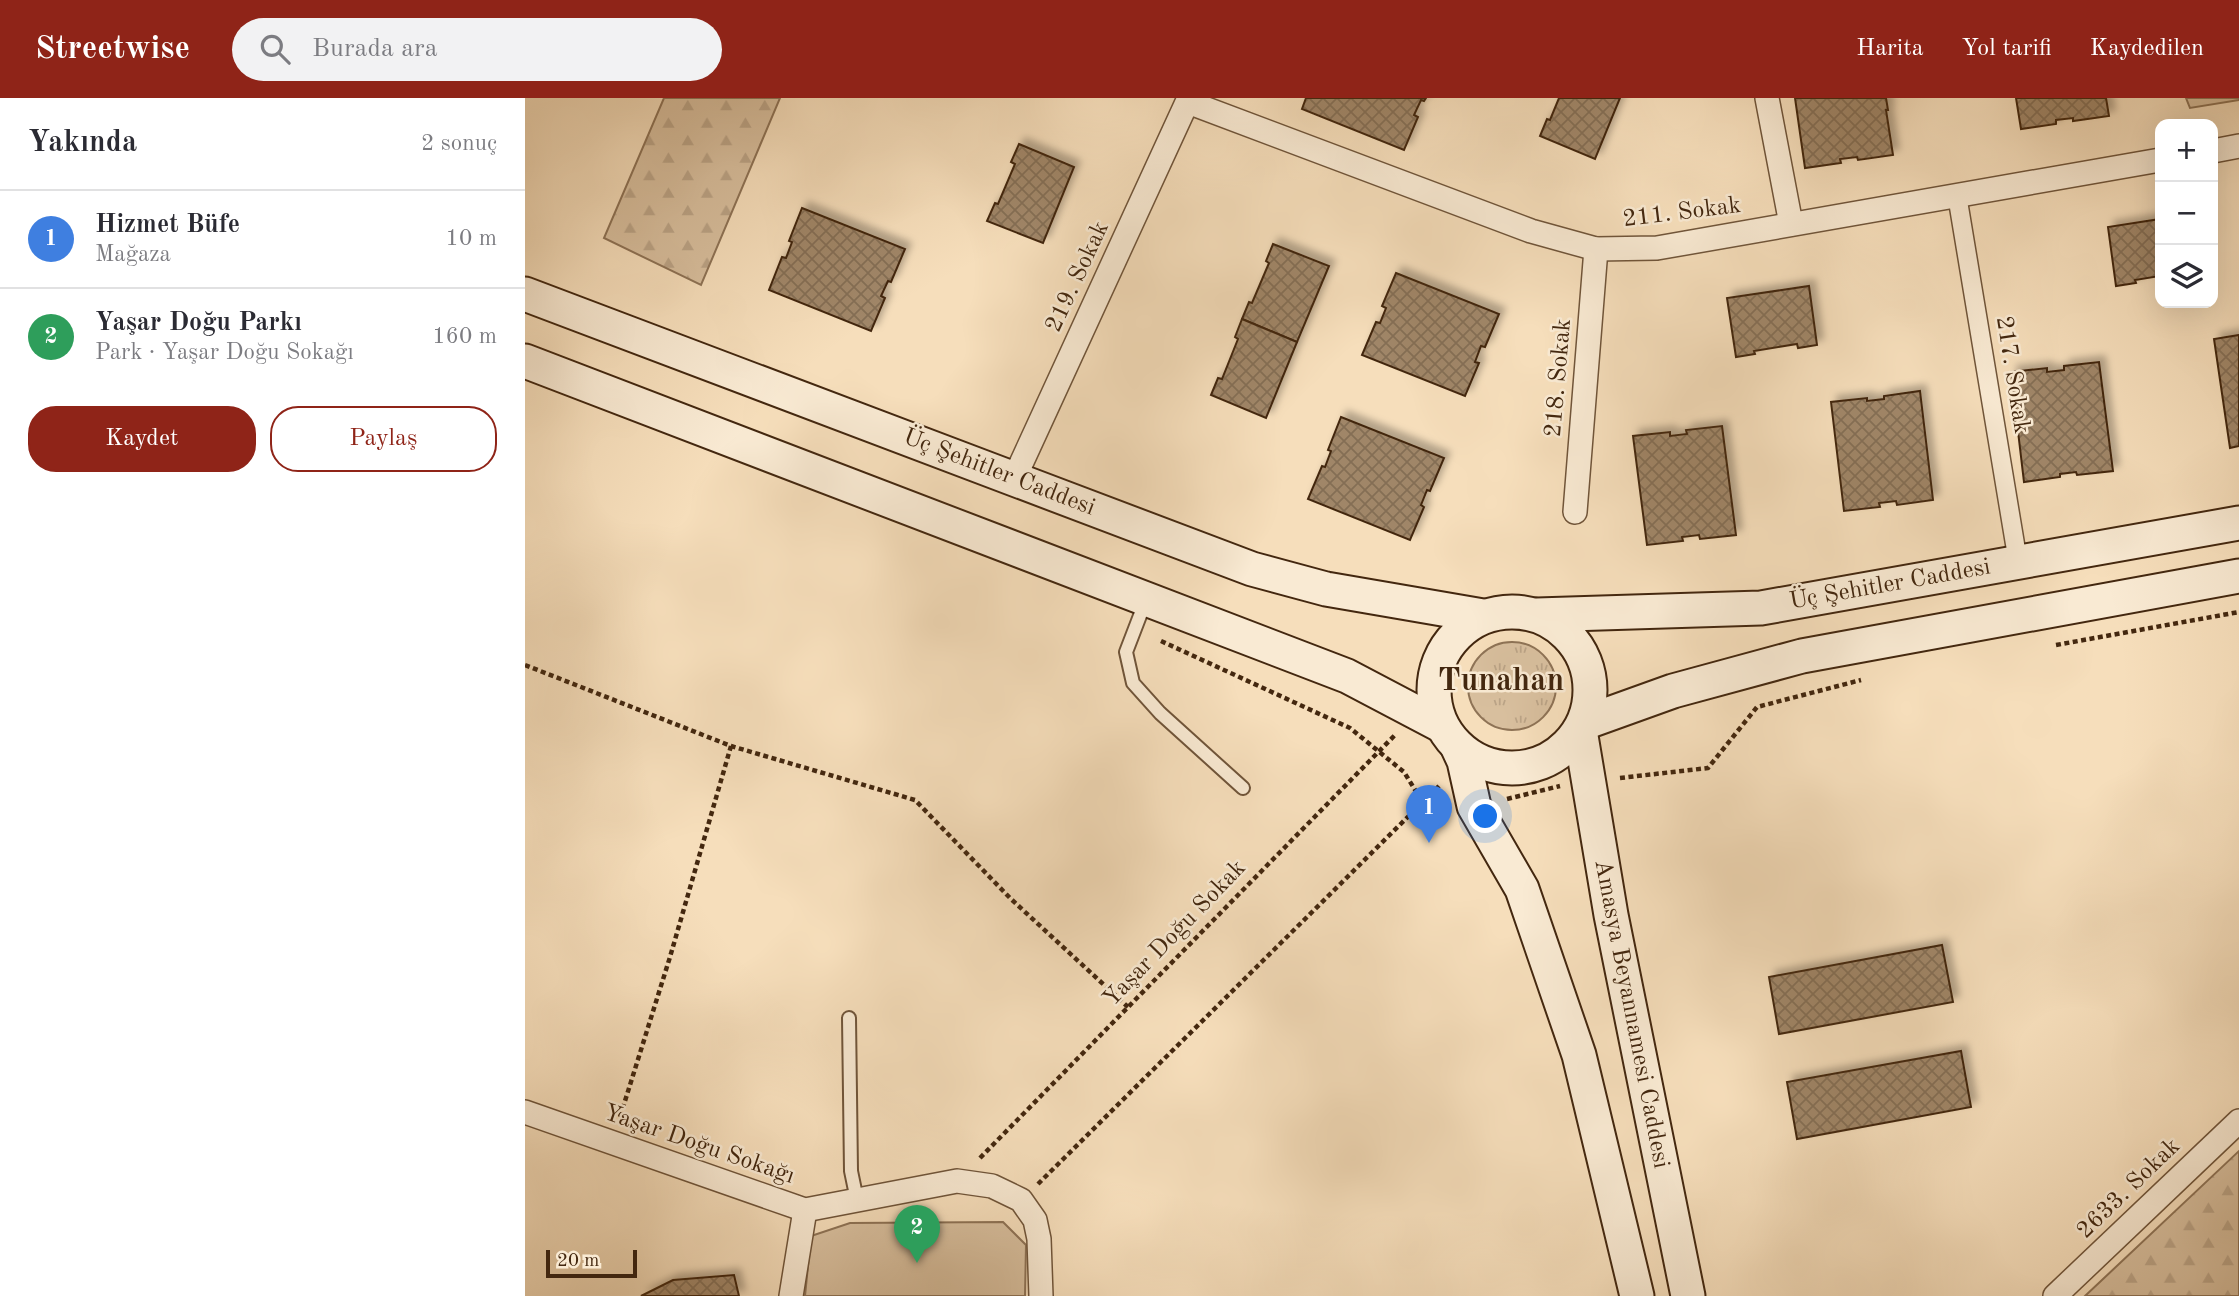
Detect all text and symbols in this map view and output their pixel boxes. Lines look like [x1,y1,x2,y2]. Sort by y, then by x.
search box [232,18,722,81]
icon: search [256,30,294,68]
text: Streetwise [35,33,190,66]
text: Burada ara [312,36,437,62]
text: Harita [1856,37,1924,61]
text: Yol tarifi [1962,37,2052,61]
text: Kaydedilen [2090,37,2204,61]
map controls [2155,119,2218,308]
button: + [2155,119,2218,182]
text: Yakında [28,128,137,158]
text: 2 sonuç [421,132,497,155]
button: − [2155,182,2218,245]
street label: 211. Sokak [1622,194,1742,232]
text: Hizmet Büfe [95,212,240,238]
street label: 219. Sokak [1042,218,1114,336]
text: 1 [44,227,58,250]
text: 10 m [446,227,497,250]
text: Mağaza [95,243,171,266]
button: layers [2155,245,2218,308]
text: Yaşar Doğu Parkı [95,310,302,336]
street label: 217. Sokak [1991,314,2033,436]
street label: 218. Sokak [1542,318,1576,438]
text: 2 [44,325,58,348]
text: 160 m [432,325,497,348]
text: Park · Yaşar Doğu Sokağı [95,341,354,364]
button: Kaydet [28,406,256,472]
button: Paylaş [270,406,497,472]
street label: Üç Şehitler Caddesi [900,422,1100,521]
street label: Üç Şehitler Caddesi [1787,552,1992,614]
district label: Tunahan [1438,666,1564,698]
pin: 1 [1406,785,1452,843]
your location [1468,799,1502,833]
street label: Yaşar Doğu Sokak [1099,856,1251,1012]
street label: Amasya Beyannamesi Caddesi [1589,858,1673,1170]
street label: Yaşar Doğu Sokağı [600,1101,798,1189]
street label: 2633. Sokak [2073,1134,2185,1244]
pin: 2 [894,1205,940,1263]
scale bar [546,1247,637,1279]
text: 20 m [557,1252,599,1271]

